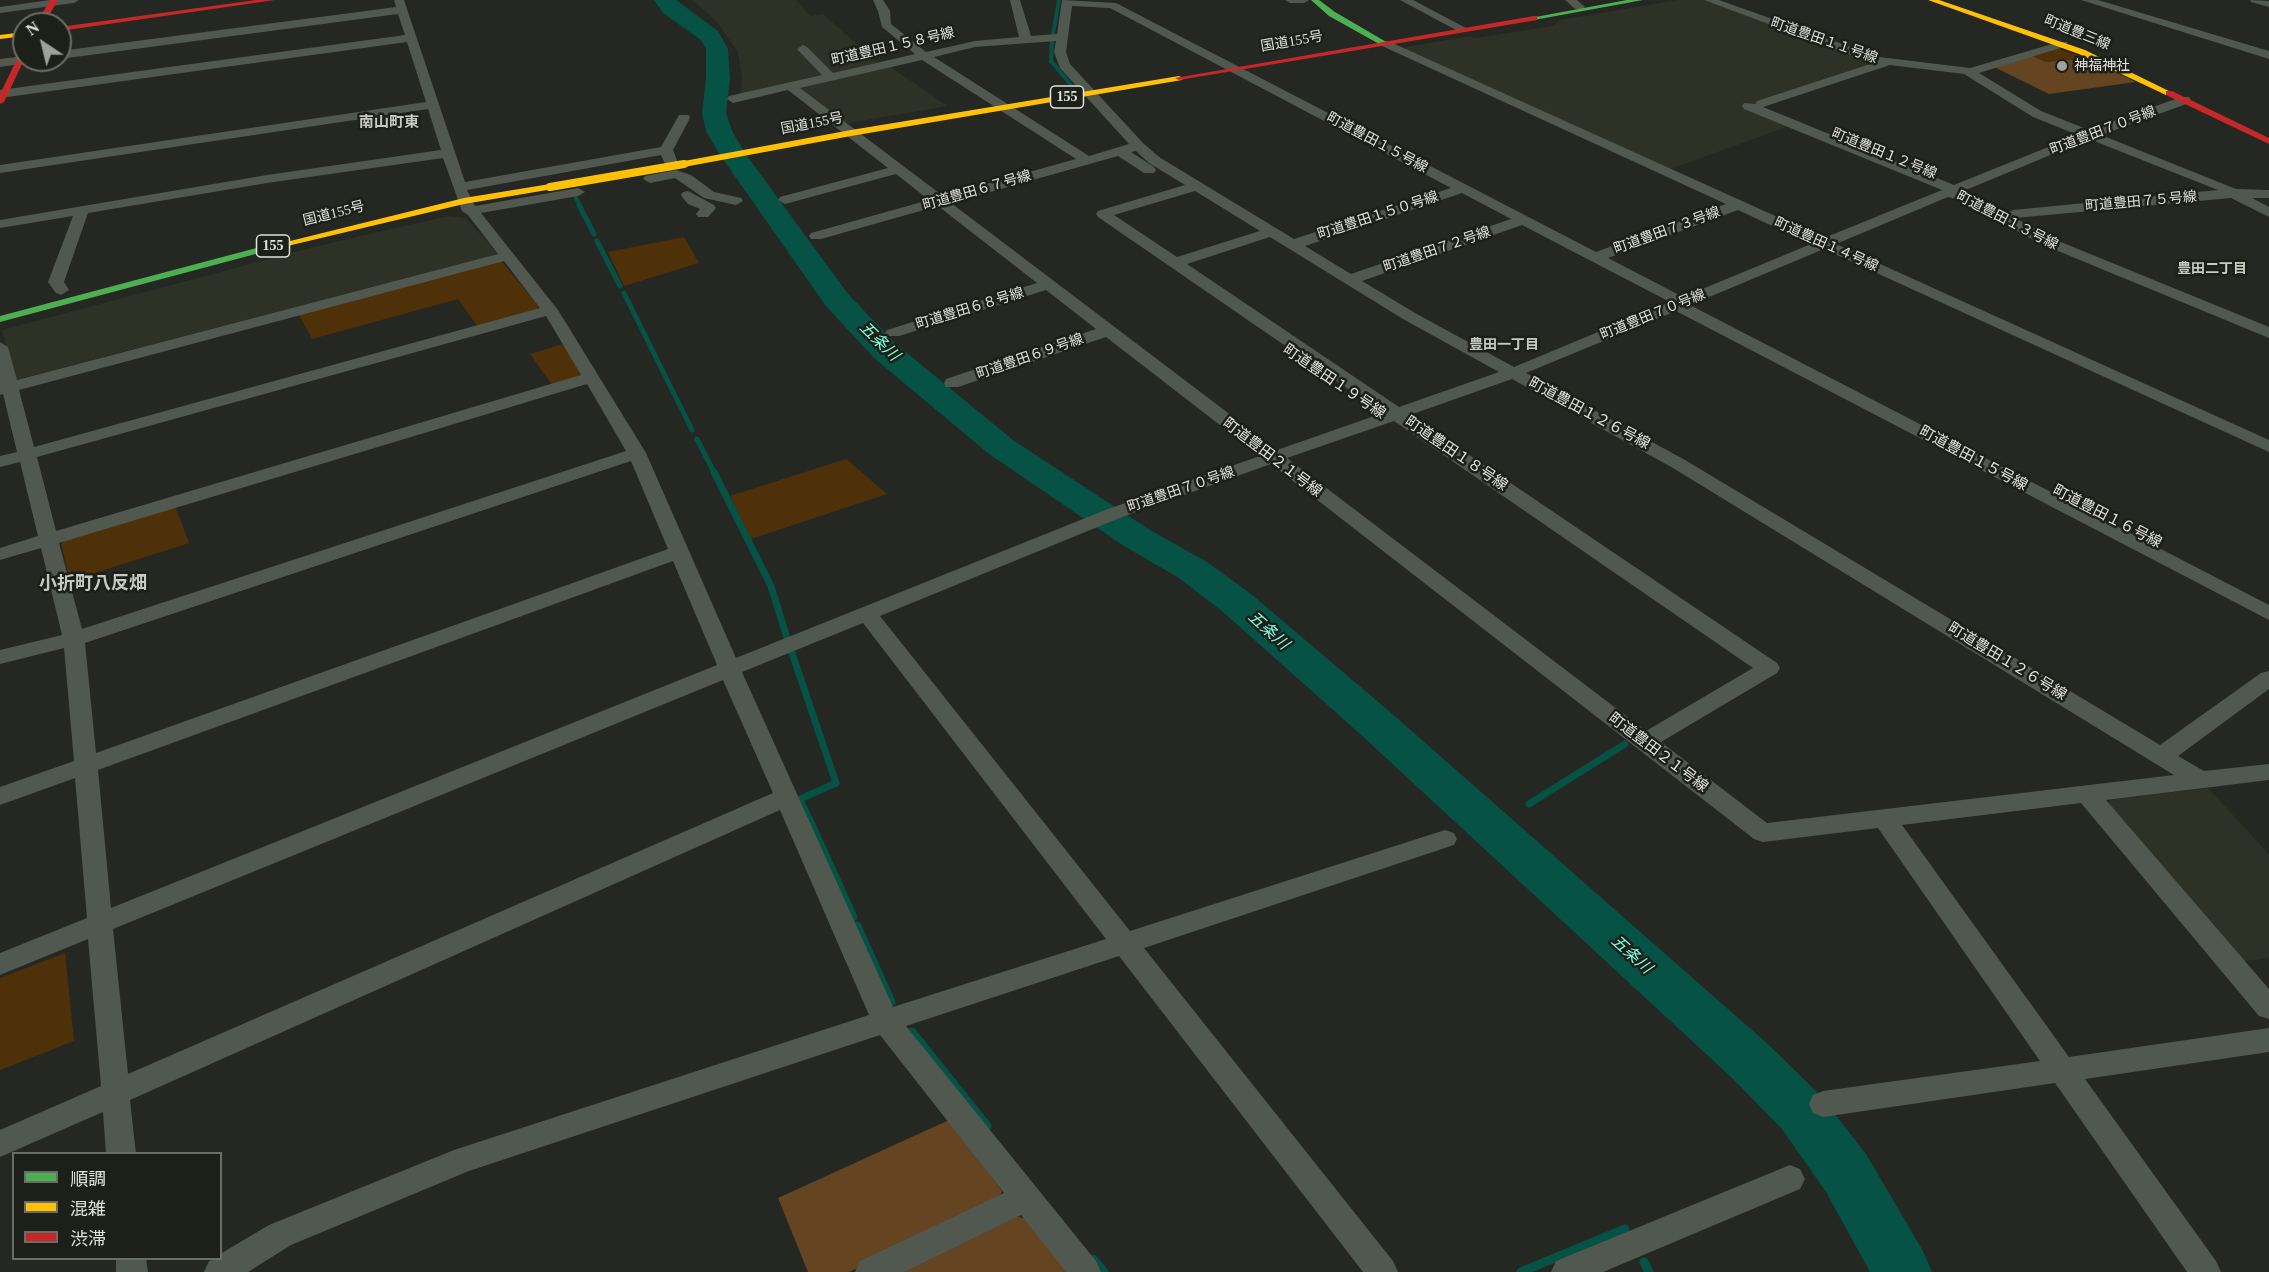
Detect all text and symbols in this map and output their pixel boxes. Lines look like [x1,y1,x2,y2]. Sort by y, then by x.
north arrow [12,12,72,72]
street label: 町道豊三線 [2041,12,2113,54]
street label: 町道豊田１１号線 [1768,15,1880,67]
text: N [23,18,42,39]
street label: 町道豊田１５８号線 [830,25,956,69]
street label: 国道155号 [1260,28,1324,56]
place label: 神福神社 [2074,58,2130,74]
marker: 神福神社 [2055,59,2069,73]
road number: 155 [1050,86,1084,108]
street label: 町道豊田７０号線 [2048,103,2158,159]
street label: 町道豊田１５号線 [1324,109,1430,177]
street label: 国道155号 [779,110,845,138]
district label: 南山町東 [359,114,419,132]
street label: 町道豊田１２号線 [1829,125,1939,183]
street label: 町道豊田６７号線 [921,167,1033,215]
street label: 町道豊田１３号線 [1953,188,2061,254]
street label: 町道豊田１５０号線 [1315,189,1441,243]
street label: 町道豊田７５号線 [2084,189,2198,215]
street label: 国道155号 [301,198,367,230]
street label: 町道豊田７３号線 [1612,204,1722,258]
street label: 町道豊田１４号線 [1771,215,1881,275]
street label: 町道豊田７２号線 [1381,224,1493,276]
road number: 155 [256,235,290,257]
district label: 豊田二丁目 [2177,261,2247,277]
street label: 町道豊田６８号線 [914,285,1026,333]
street label: 町道豊田７０号線 [1598,286,1708,344]
water label: 五条川 [855,318,903,366]
street label: 町道豊田６９号線 [974,331,1086,383]
district label: 豊田一丁目 [1469,337,1539,353]
street label: 町道豊田１９号線 [1279,341,1389,423]
street label: 町道豊田１２６号線 [1525,374,1653,454]
street label: 町道豊田１８号線 [1401,413,1511,495]
street label: 町道豊田２１号線 [1219,415,1325,501]
street label: 町道豊田１５号線 [1916,423,2030,495]
street label: 町道豊田７０号線 [1125,464,1237,516]
street label: 町道豊田１６号線 [2049,482,2165,552]
district label: 小折町八反畑 [39,573,147,595]
water label: 五条川 [1244,608,1292,654]
street label: 町道豊田１２６号線 [1945,620,2069,704]
street label: 町道豊田２１号線 [1605,710,1711,796]
water label: 五条川 [1607,932,1655,978]
legend [12,1152,222,1260]
text: 順調 [70,1169,106,1189]
text: 混雑 [70,1199,106,1219]
text: 渋滞 [70,1229,106,1249]

